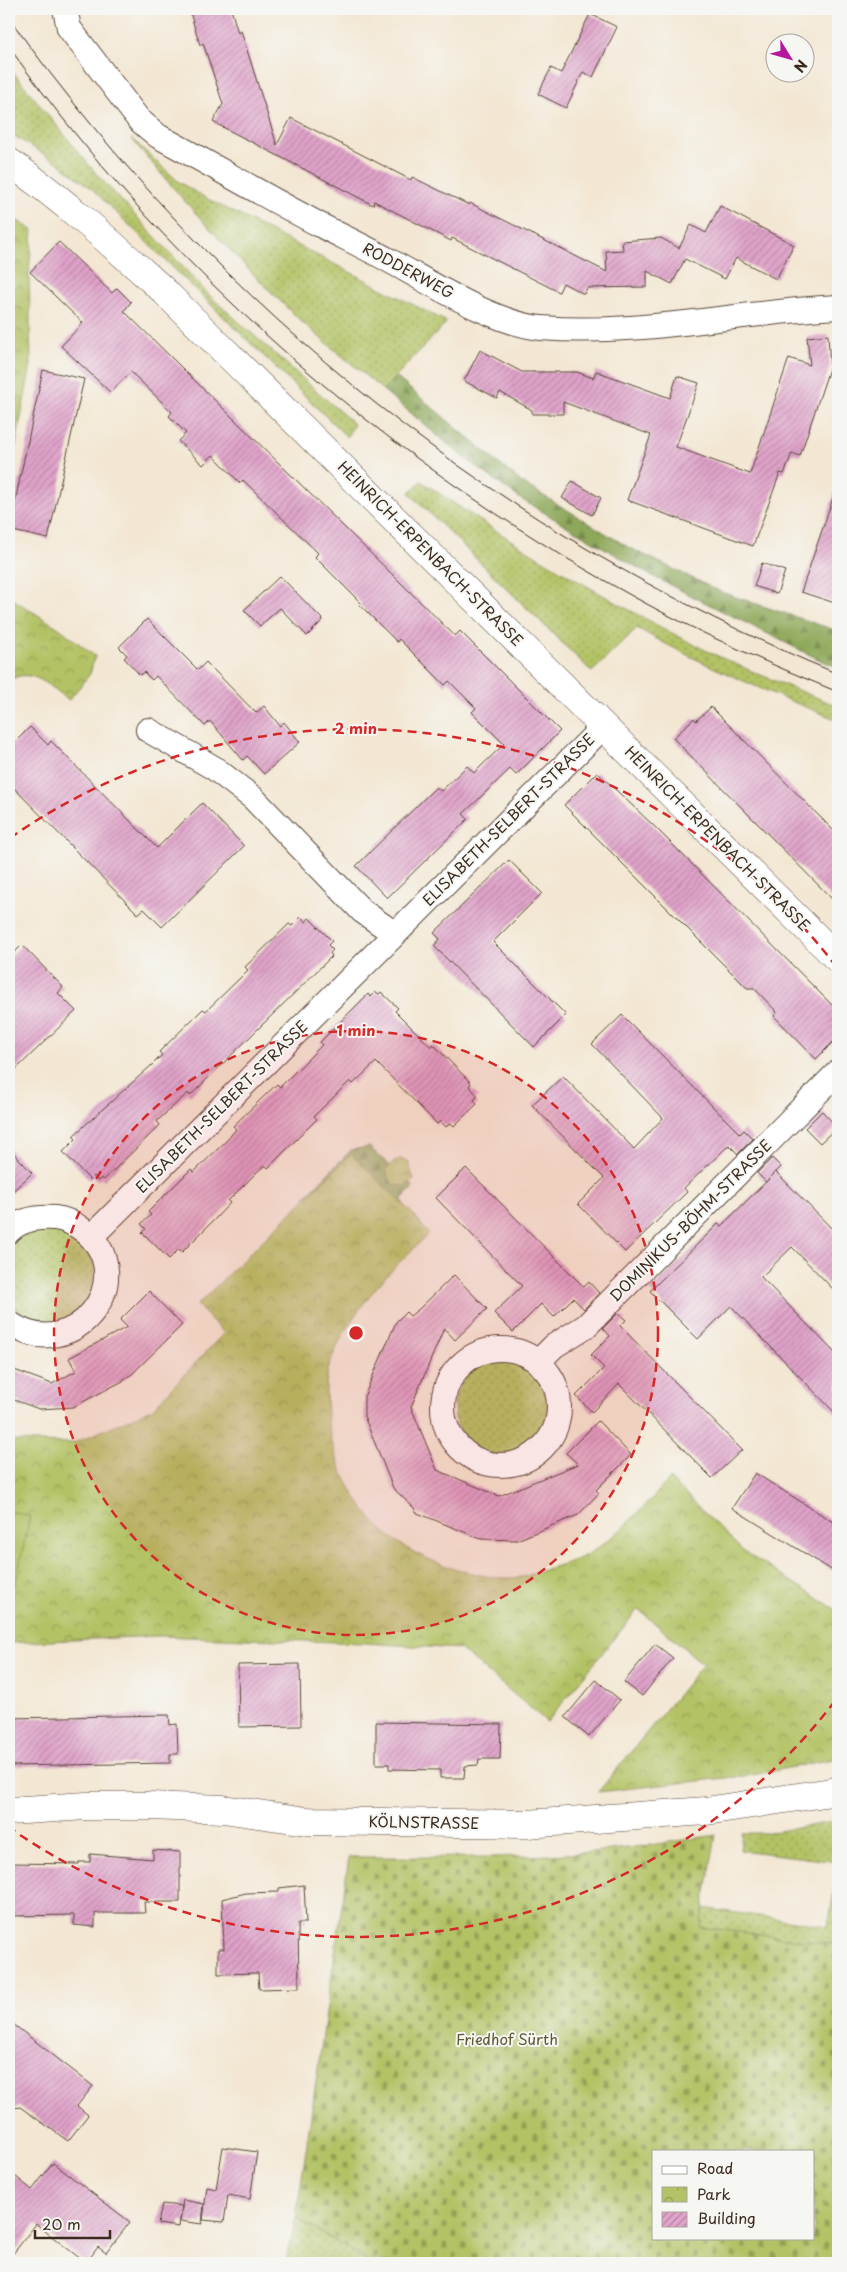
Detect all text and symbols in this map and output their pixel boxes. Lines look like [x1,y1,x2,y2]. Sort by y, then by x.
north arrow [764,32,814,82]
text: N [789,55,813,77]
street label: RODDERWEG [359,236,459,303]
street label: HEINRICH-ERPENBACH-STRASSE [333,455,529,651]
text: 2 min [335,716,377,739]
street label: ELISABETH-SELBERT-STRASSE [416,727,599,910]
street label: HEINRICH-ERPENBACH-STRASSE [620,740,816,936]
street label: ELISABETH-SELBERT-STRASSE [129,1014,312,1197]
text: 1 min [337,1018,375,1041]
street label: DOMINIKUS-BÖHM-STRASSE [604,1134,776,1306]
centre of rings [347,1324,365,1342]
street label: KÖLNSTRASSE [368,1809,480,1834]
park label: Friedhof Sürth [456,2027,558,2050]
legend [652,2150,814,2240]
text: Road [697,2156,733,2179]
text: Park [697,2182,731,2205]
text: Building [697,2206,756,2229]
scale bar [35,2207,110,2239]
text: 20 m [42,2212,81,2235]

